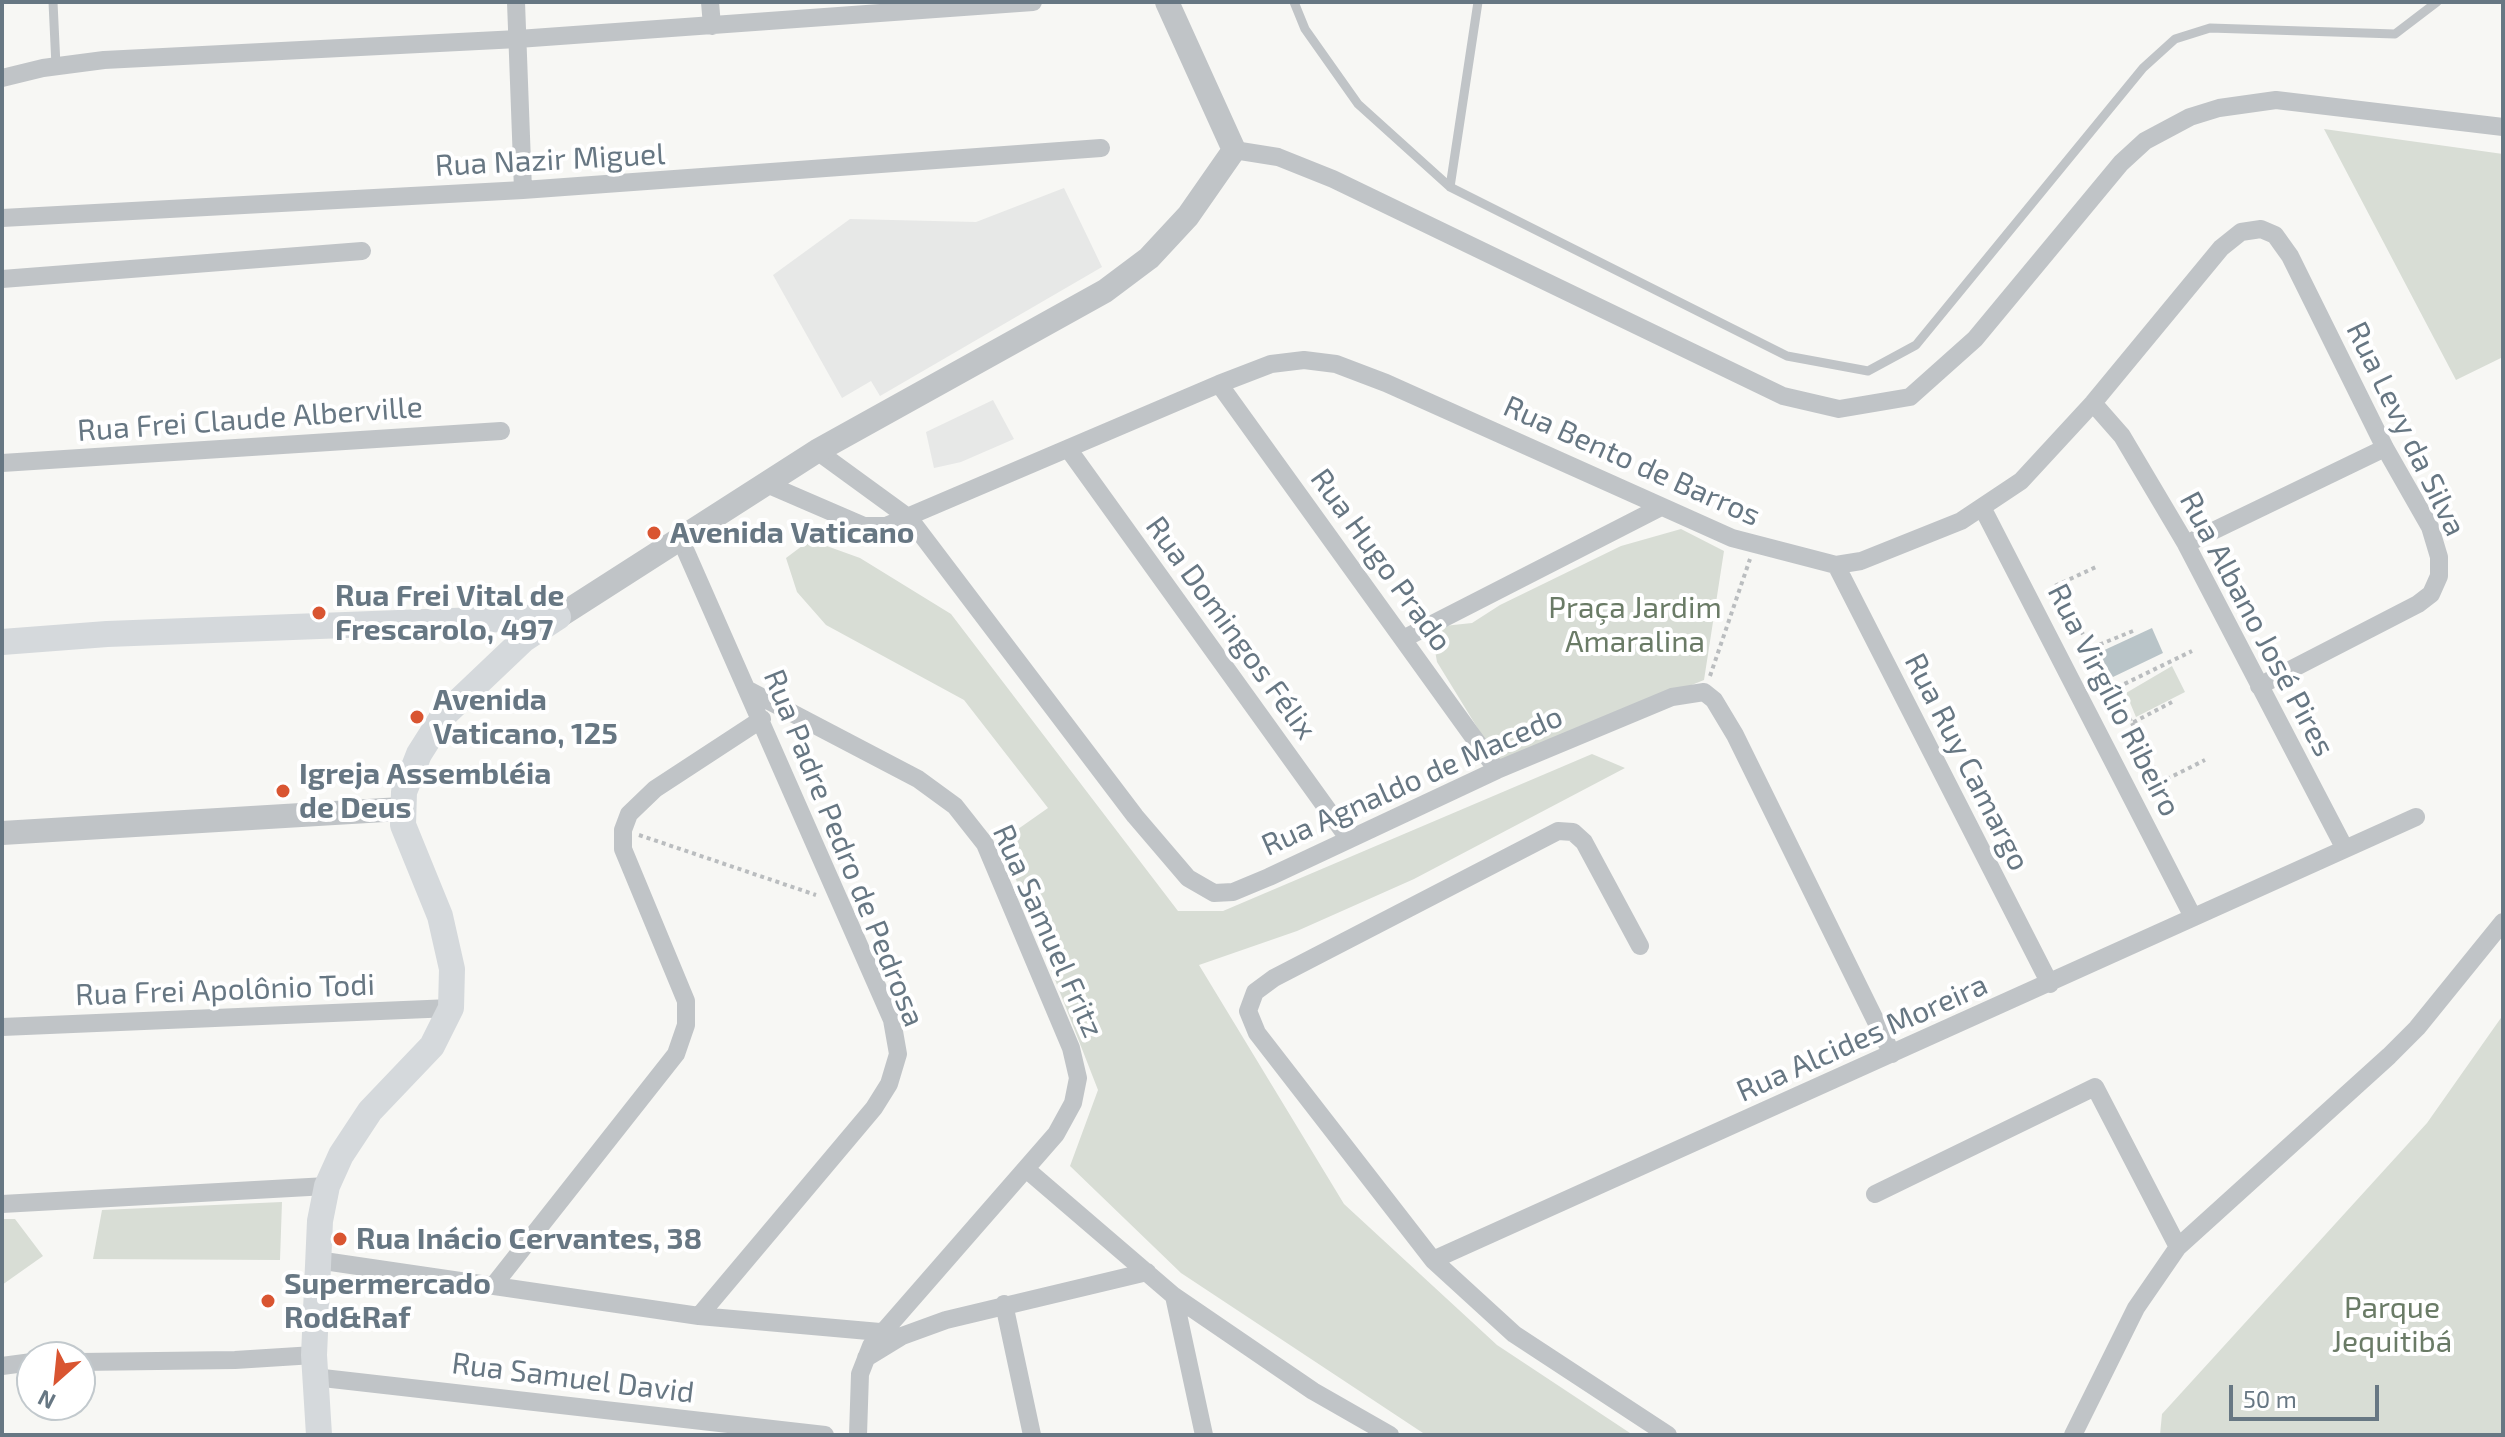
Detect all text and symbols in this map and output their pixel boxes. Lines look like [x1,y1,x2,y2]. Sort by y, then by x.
street label: Rua Nazir Miguel [434,136,666,184]
street label: Rua Levy da Silva [2339,316,2473,542]
street label: Rua Bento de Barros [1498,388,1766,534]
street label: Rua Frei Claude Alberville [76,389,424,449]
street label: Rua Hugo Prado [1303,462,1459,658]
street label: Rua Albano José Pires [2172,486,2342,762]
street label: Rua Domingos Félix [1138,510,1324,746]
place label: Avenida Vaticano [670,515,915,551]
marker: Avenida Vaticano [645,524,663,542]
place label: Rua Frei Vital de Frescarolo, 497 [335,578,564,648]
street label: Rua Virgílio Ribeiro [2040,578,2188,822]
park label: Praça Jardim Amaralina [1548,590,1722,660]
marker: Rua Frei Vital de Frescarolo, 497 [310,604,328,622]
street label: Rua Ruy Camargo [1897,647,2037,877]
street label: Rua Padre Pedro de Pedrosa [756,664,932,1032]
place label: Avenida Vaticano, 125 [433,682,618,752]
street label: Rua Agnaldo de Macedo [1256,698,1568,864]
marker: Avenida Vaticano, 125 [408,708,426,726]
place label: Igreja Assembléia de Deus [299,756,551,826]
marker: Igreja Assembléia de Deus [274,782,292,800]
street label: Rua Samuel Fritz [985,819,1111,1043]
street label: Rua Alcides Moreira [1731,966,1993,1110]
street label: Rua Frei Apolônio Todi [75,967,375,1013]
place label: Rua Inácio Cervantes, 38 [356,1221,702,1257]
marker: Rua Inácio Cervantes, 38 [331,1230,349,1248]
place label: Supermercado Rod&Raf [284,1266,491,1336]
park label: Parque Jequitibá [2332,1290,2452,1360]
marker: Supermercado Rod&Raf [259,1292,277,1310]
north arrow [16,1341,96,1421]
street label: Rua Samuel David [450,1345,696,1411]
scale bar [2233,1369,2383,1419]
text: 50 m [2243,1384,2297,1413]
text: N [33,1385,59,1416]

